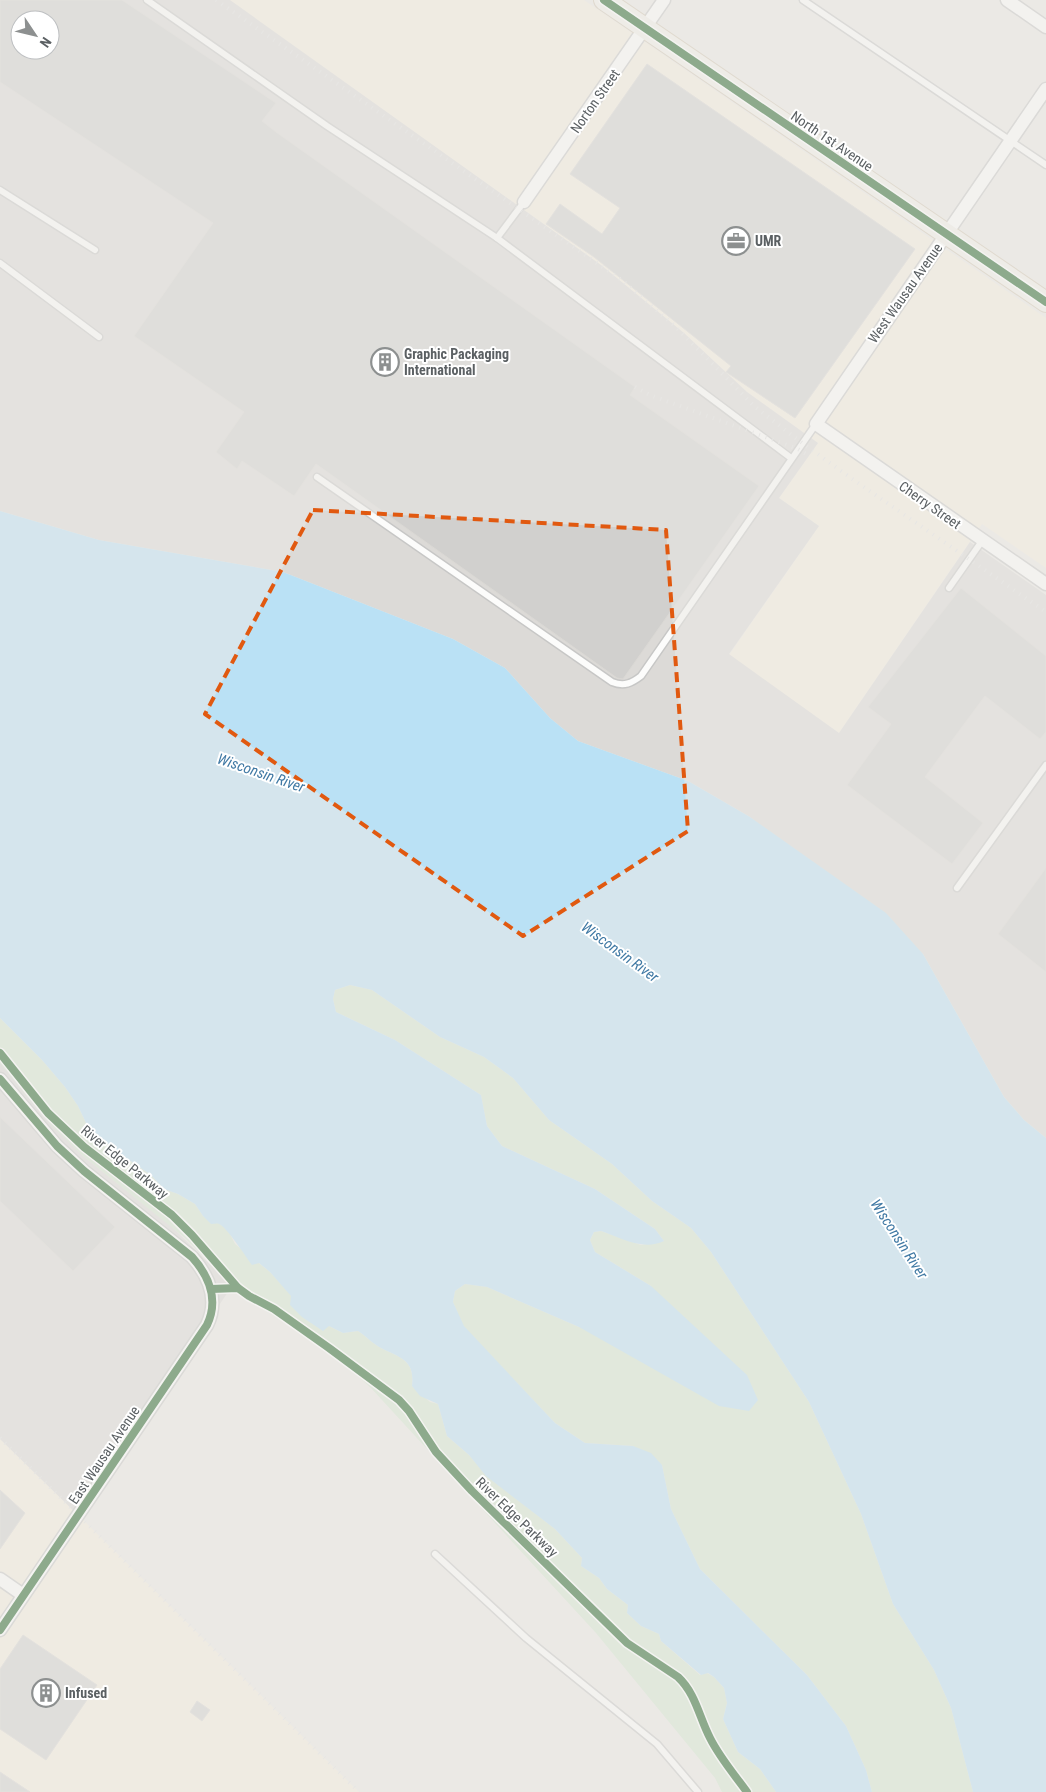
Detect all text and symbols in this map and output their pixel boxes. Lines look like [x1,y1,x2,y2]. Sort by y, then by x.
north arrow [10,10,60,60]
text: N [37,34,55,51]
street label: Norton Street [567,66,623,136]
street label: North 1st Avenue [788,108,876,175]
office icon: UMR [721,226,751,256]
place label: UMR [755,233,782,249]
street label: West Wausau Avenue [865,240,946,346]
place label: Graphic Packaging International [404,346,509,378]
building icon: Graphic Packaging International [370,347,400,377]
street label: Cherry Street [896,478,964,532]
water label: Wisconsin River [215,750,307,797]
water label: Wisconsin River [578,918,663,986]
street label: River Edge Parkway [78,1122,172,1202]
water label: Wisconsin River [867,1196,932,1283]
street label: East Wausau Avenue [65,1403,143,1507]
street label: River Edge Parkway [473,1474,561,1560]
building icon: Infused [31,1678,61,1708]
place label: Infused [65,1685,107,1701]

